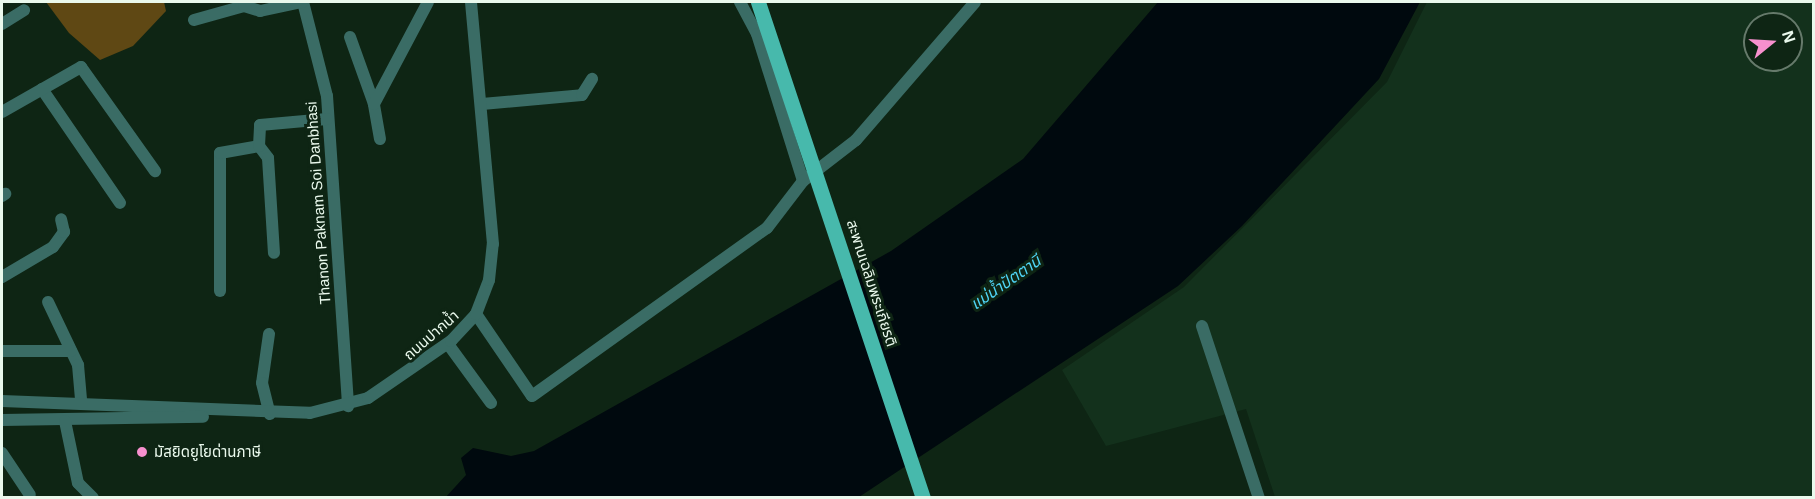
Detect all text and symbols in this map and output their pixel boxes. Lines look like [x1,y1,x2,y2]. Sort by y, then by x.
north arrow [1743,12,1803,72]
text: N [1779,29,1799,45]
street label: Thanon Paknam Soi Danbhasi [302,101,334,305]
street label: สะพานเฉลิมพระเกียรติ [843,217,901,349]
water label: แม่น้ำปัตตานี [967,252,1045,314]
street label: ถนนปากน้ำ [400,306,462,364]
place label: มัสยิดยูโยด่านภาษี [154,443,261,461]
marker: มัสยิดยูโยด่านภาษี [135,445,149,459]

